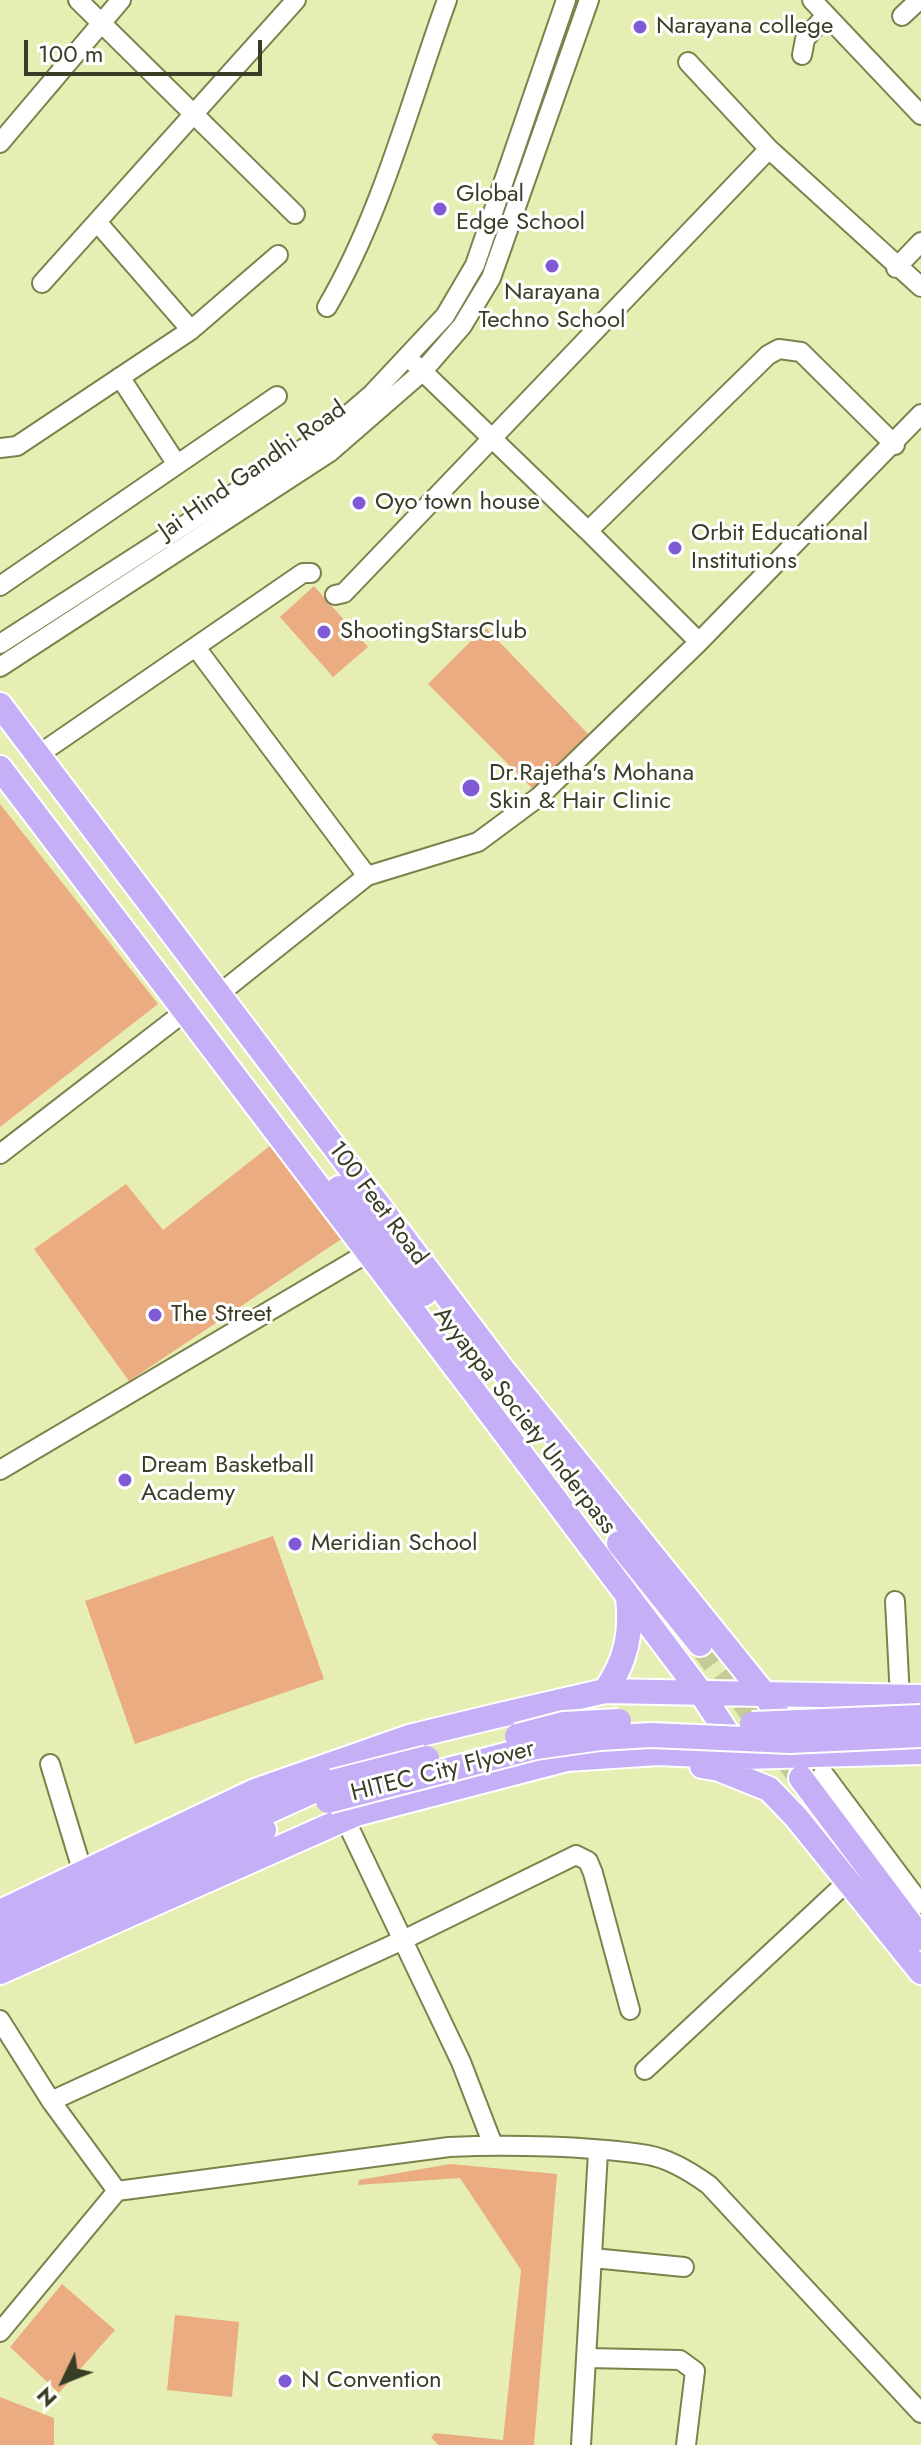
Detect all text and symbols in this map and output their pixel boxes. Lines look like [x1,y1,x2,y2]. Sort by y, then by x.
place label: Narayana college [656,13,833,41]
marker: Narayana college [631,18,649,36]
scale bar [28,24,266,74]
text: 100 m [38,36,104,71]
place label: Global Edge School [456,181,585,237]
marker: Global Edge School [431,200,449,218]
marker: Narayana Techno School [543,257,561,275]
place label: Narayana Techno School [478,279,626,335]
street label: Jai Hind Gandhi Road [154,396,352,546]
place label: Oyo town house [375,489,540,517]
marker: Oyo town house [350,494,368,512]
place label: Orbit Educational Institutions [691,520,868,576]
marker: Orbit Educational Institutions [666,539,684,557]
place label: ShootingStarsClub [340,618,527,646]
marker: ShootingStarsClub [315,623,333,641]
place label: Dr.Rajetha's Mohana Skin & Hair Clinic [489,760,694,816]
marker: Dr.Rajetha's Mohana Skin & Hair Clinic [460,777,482,799]
street label: 100 Feet Road [321,1136,433,1272]
place label: The Street [171,1301,272,1329]
street label: Ayyappa Society Underpass [426,1302,622,1540]
marker: The Street [146,1306,164,1324]
place label: Dream Basketball Academy [141,1452,314,1508]
marker: Dream Basketball Academy [116,1471,134,1489]
place label: Meridian School [311,1530,477,1558]
marker: Meridian School [286,1535,304,1553]
street label: HITEC City Flyover [348,1735,538,1809]
north arrow [24,2341,104,2421]
place label: N Convention [301,2367,442,2395]
marker: N Convention [276,2372,294,2390]
text: N [29,2380,64,2415]

